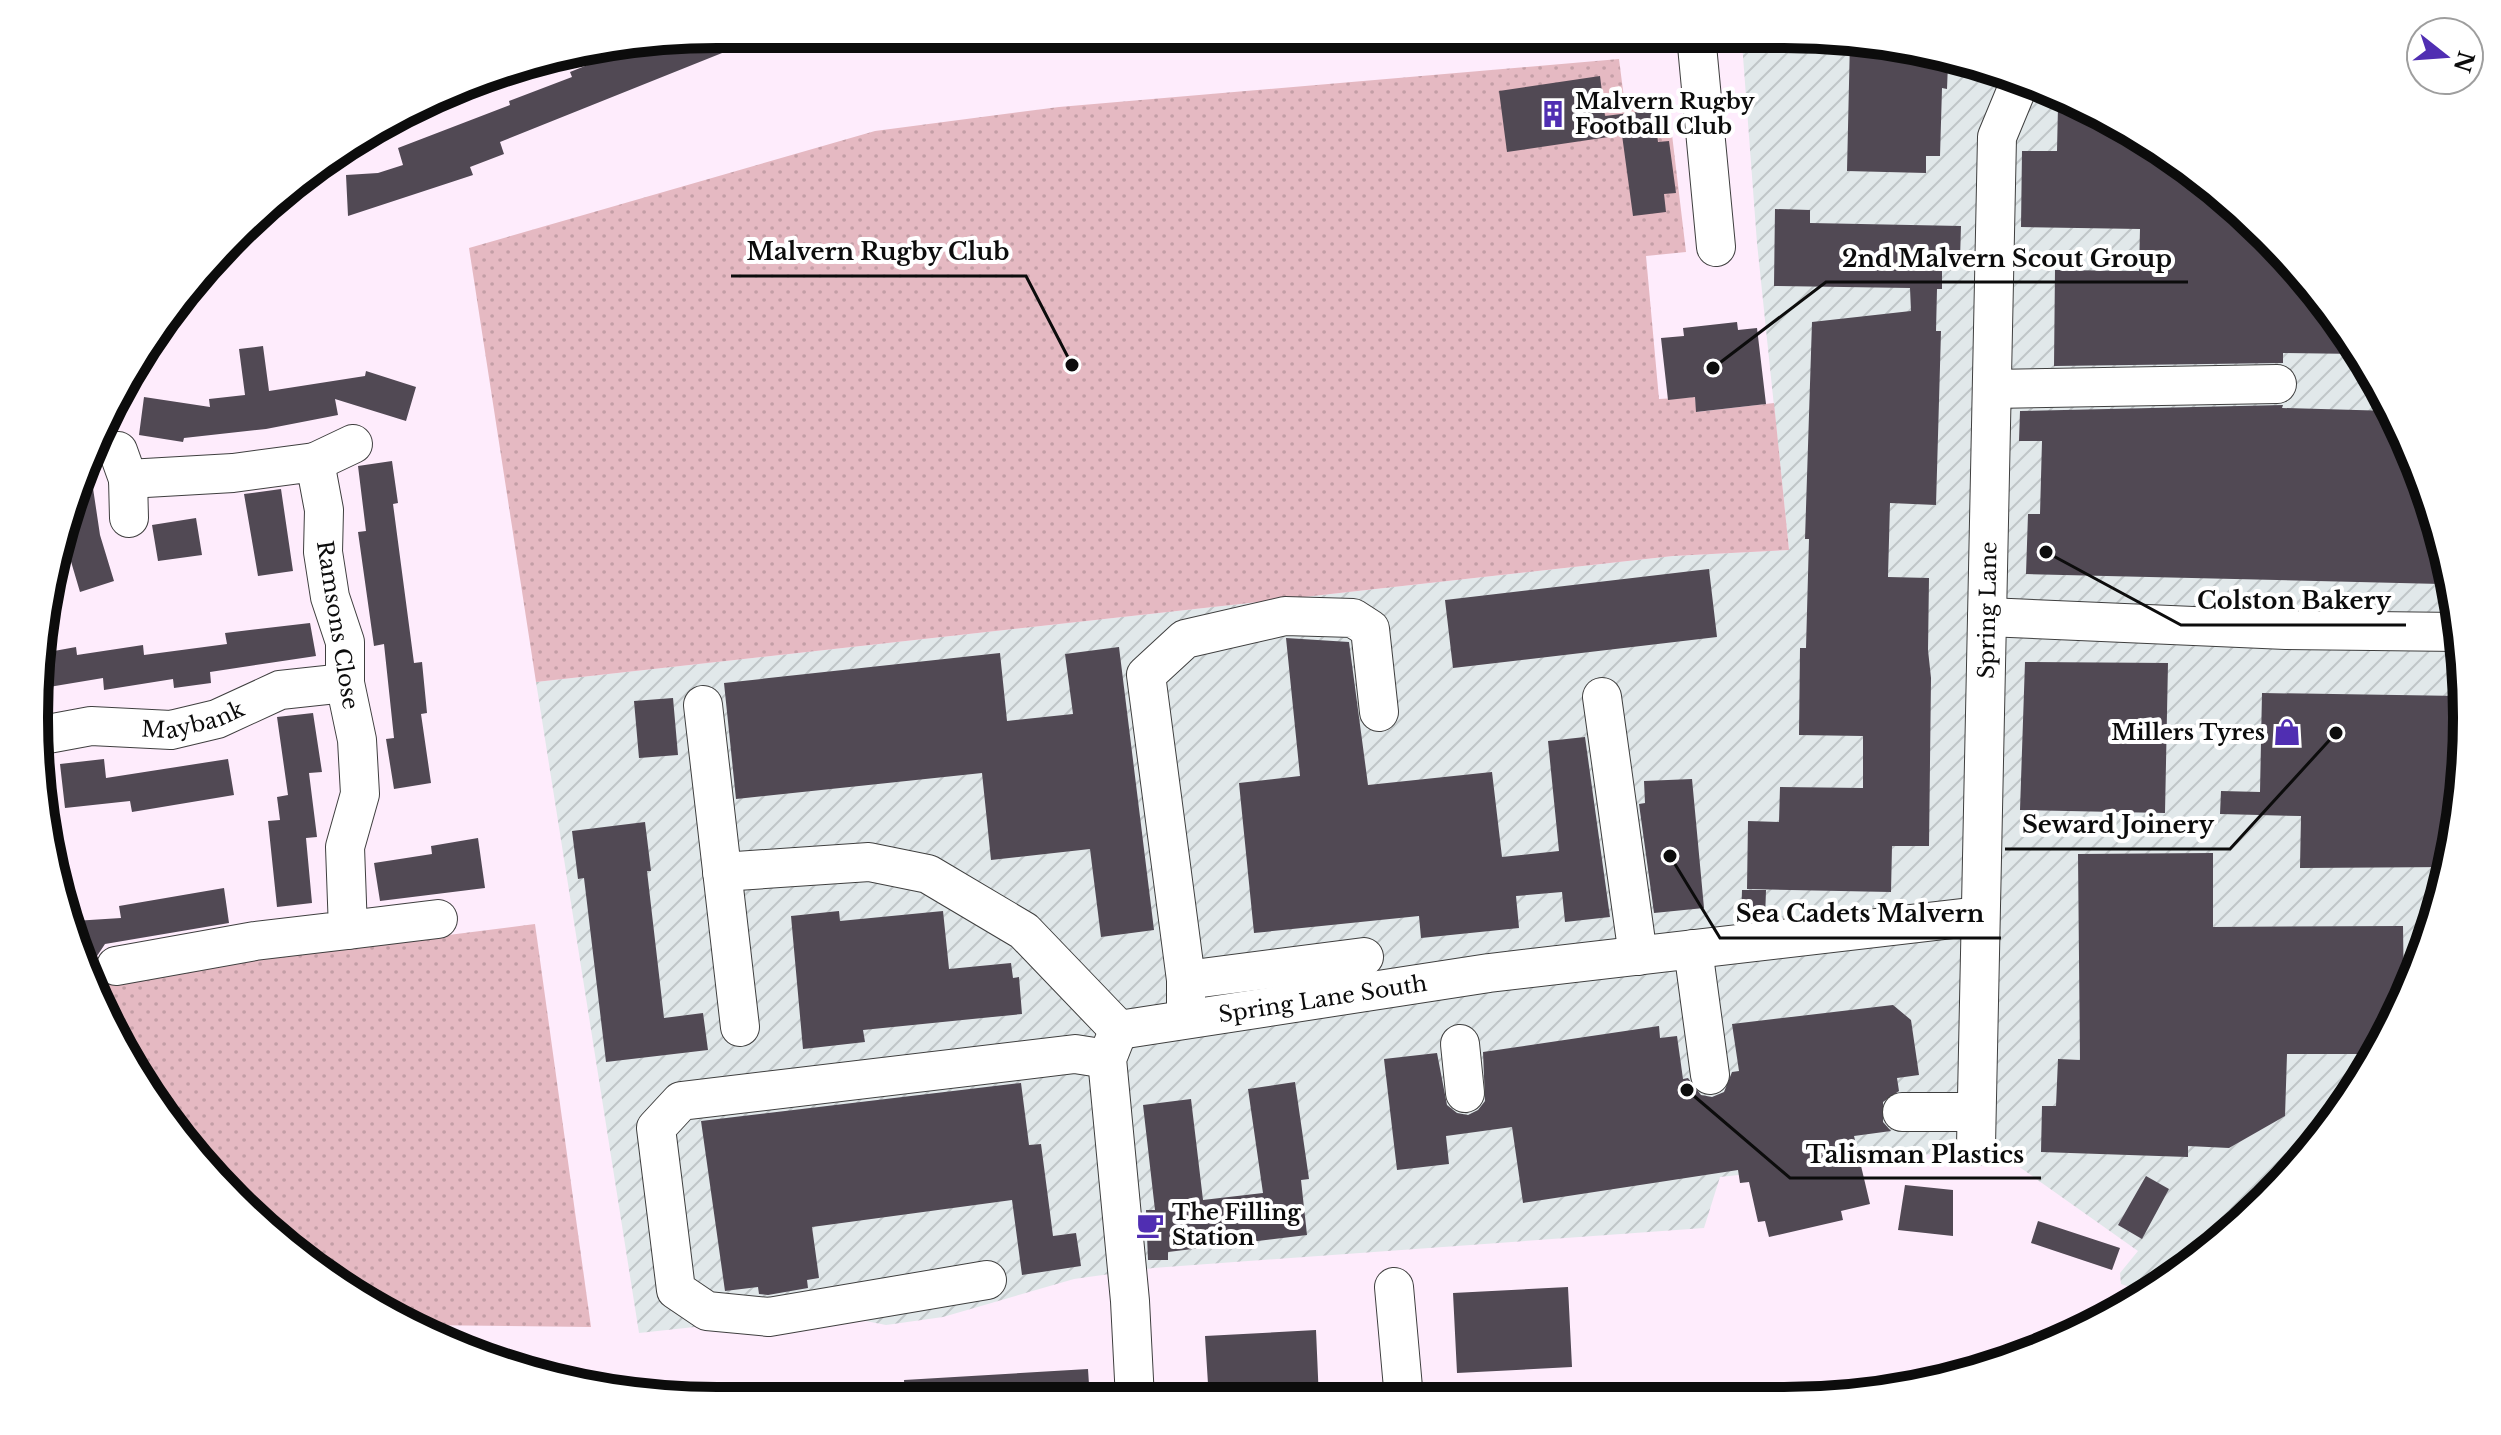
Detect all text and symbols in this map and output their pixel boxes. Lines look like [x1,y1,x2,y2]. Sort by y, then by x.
north arrow [2405,16,2485,96]
text: N [2448,48,2480,76]
place label: Malvern Rugby Football Club [1575,88,1755,140]
building icon: Malvern Rugby Football Club [1538,99,1568,129]
callout: Malvern Rugby Club [731,228,1026,276]
callout: 2nd Malvern Scout Group [1826,234,2188,282]
text: Malvern Rugby Club [747,237,1010,266]
text: 2nd Malvern Scout Group [1842,244,2172,273]
street label: Ramsons Close [311,539,364,712]
street label: Spring Lane [1973,541,2003,679]
callout: Colston Bakery [2181,577,2406,625]
text: Colston Bakery [2197,586,2391,615]
street label: Maybank [141,695,249,745]
shop icon: Millers Tyres [2272,717,2302,747]
place label: Millers Tyres [2111,719,2265,746]
callout: Seward Joinery [2005,801,2230,849]
text: Seward Joinery [2022,810,2215,839]
callout: Sea Cadets Malvern [1720,890,2001,938]
text: Sea Cadets Malvern [1736,899,1985,928]
street label: Spring Lane South [1217,970,1429,1029]
callout: Talisman Plastics [1790,1130,2041,1178]
text: Talisman Plastics [1806,1140,2024,1169]
place label: The Filling Station [1172,1199,1301,1251]
cafe icon: The Filling Station [1135,1210,1165,1240]

